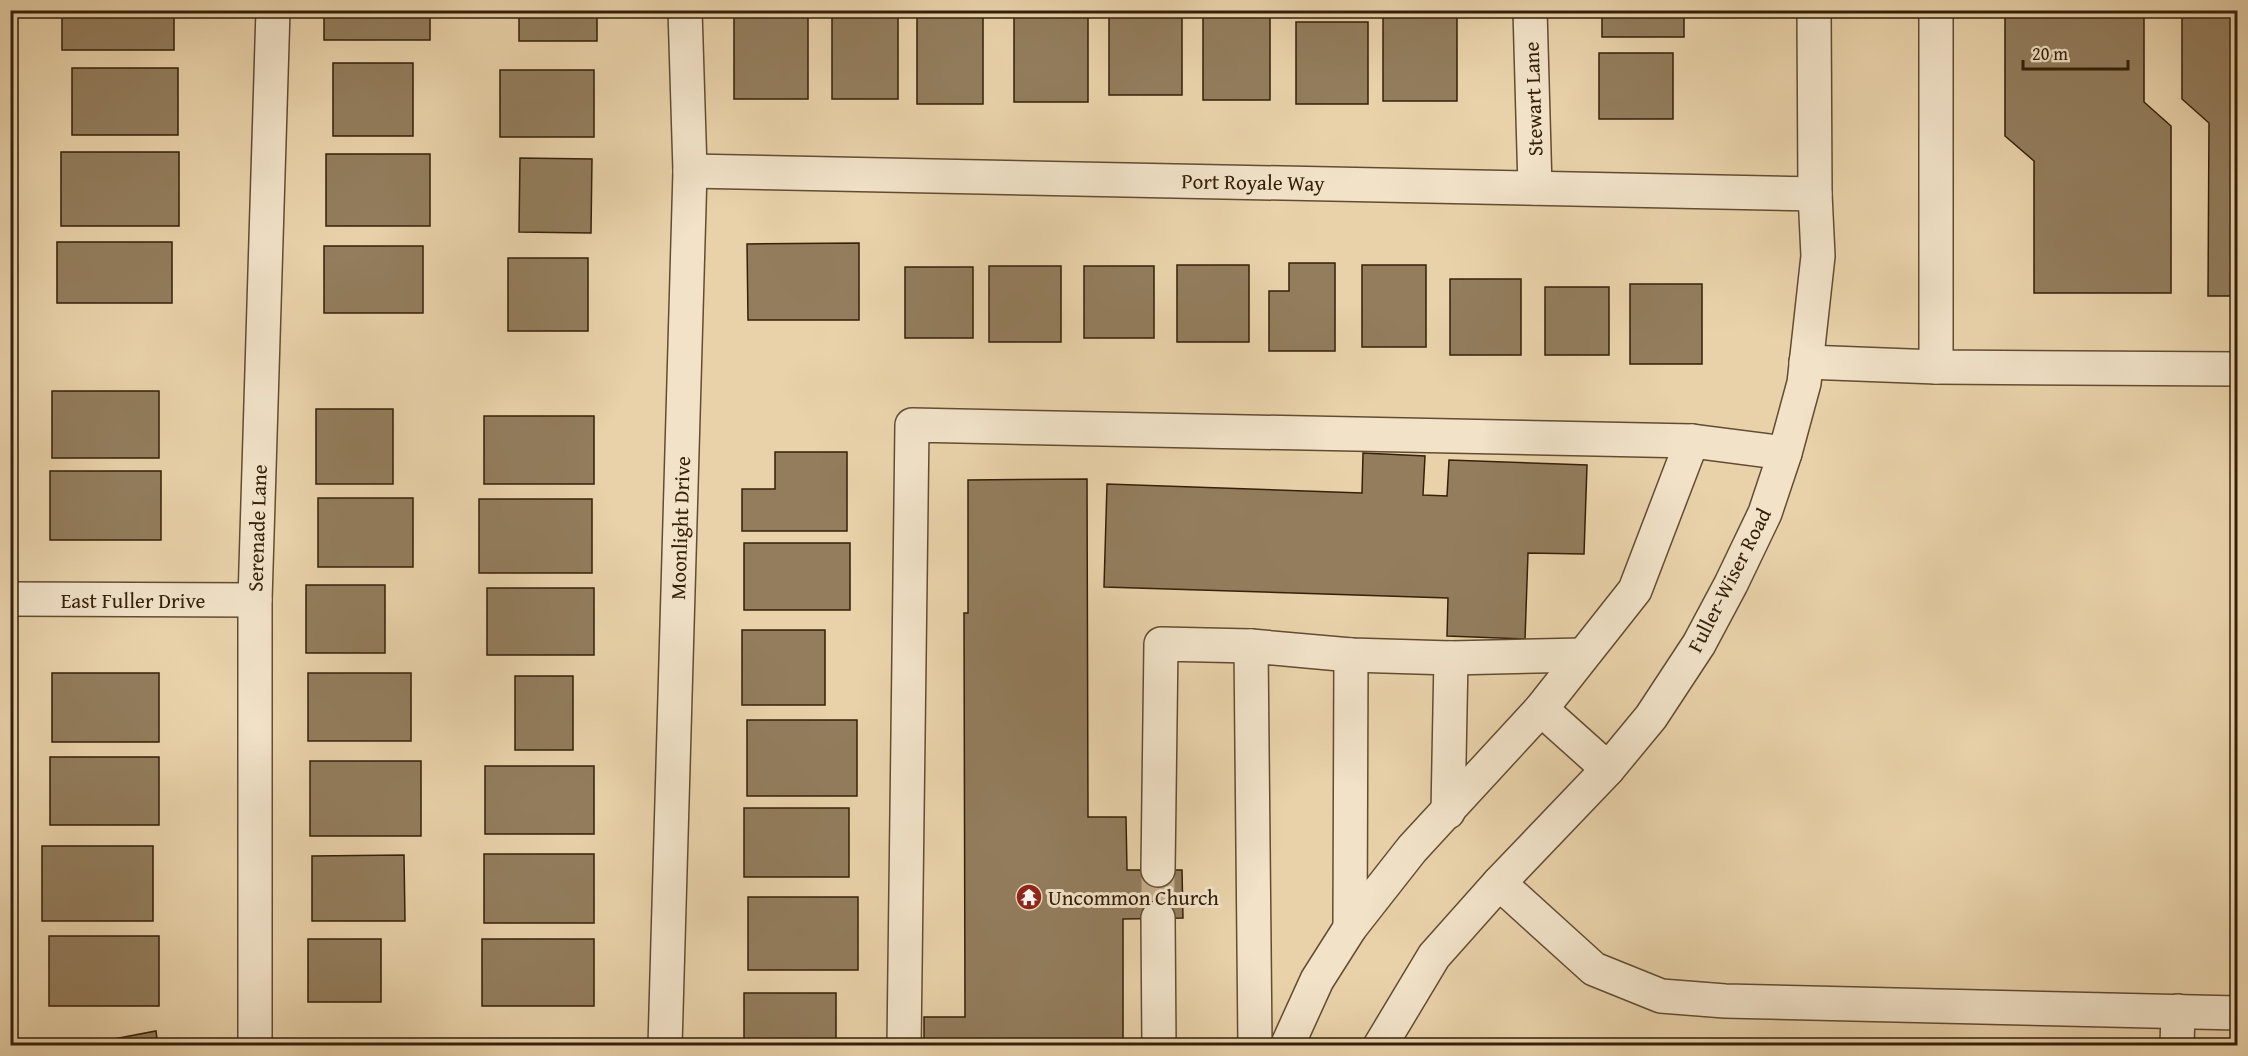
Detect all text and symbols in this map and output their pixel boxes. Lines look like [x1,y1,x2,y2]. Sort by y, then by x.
scale bar [2023,33,2128,71]
text: 20 m [2032,40,2068,67]
street label: Stewart Lane [1516,41,1550,157]
street label: Port Royale Way [1181,165,1325,199]
street label: Moonlight Drive [662,456,698,600]
street label: Serenade Lane [239,464,275,592]
street label: Fuller-Wiser Road [1679,502,1779,658]
street label: East Fuller Drive [61,585,205,616]
temple icon: Uncommon Church [1014,882,1044,912]
place label: Uncommon Church [1048,882,1219,913]

